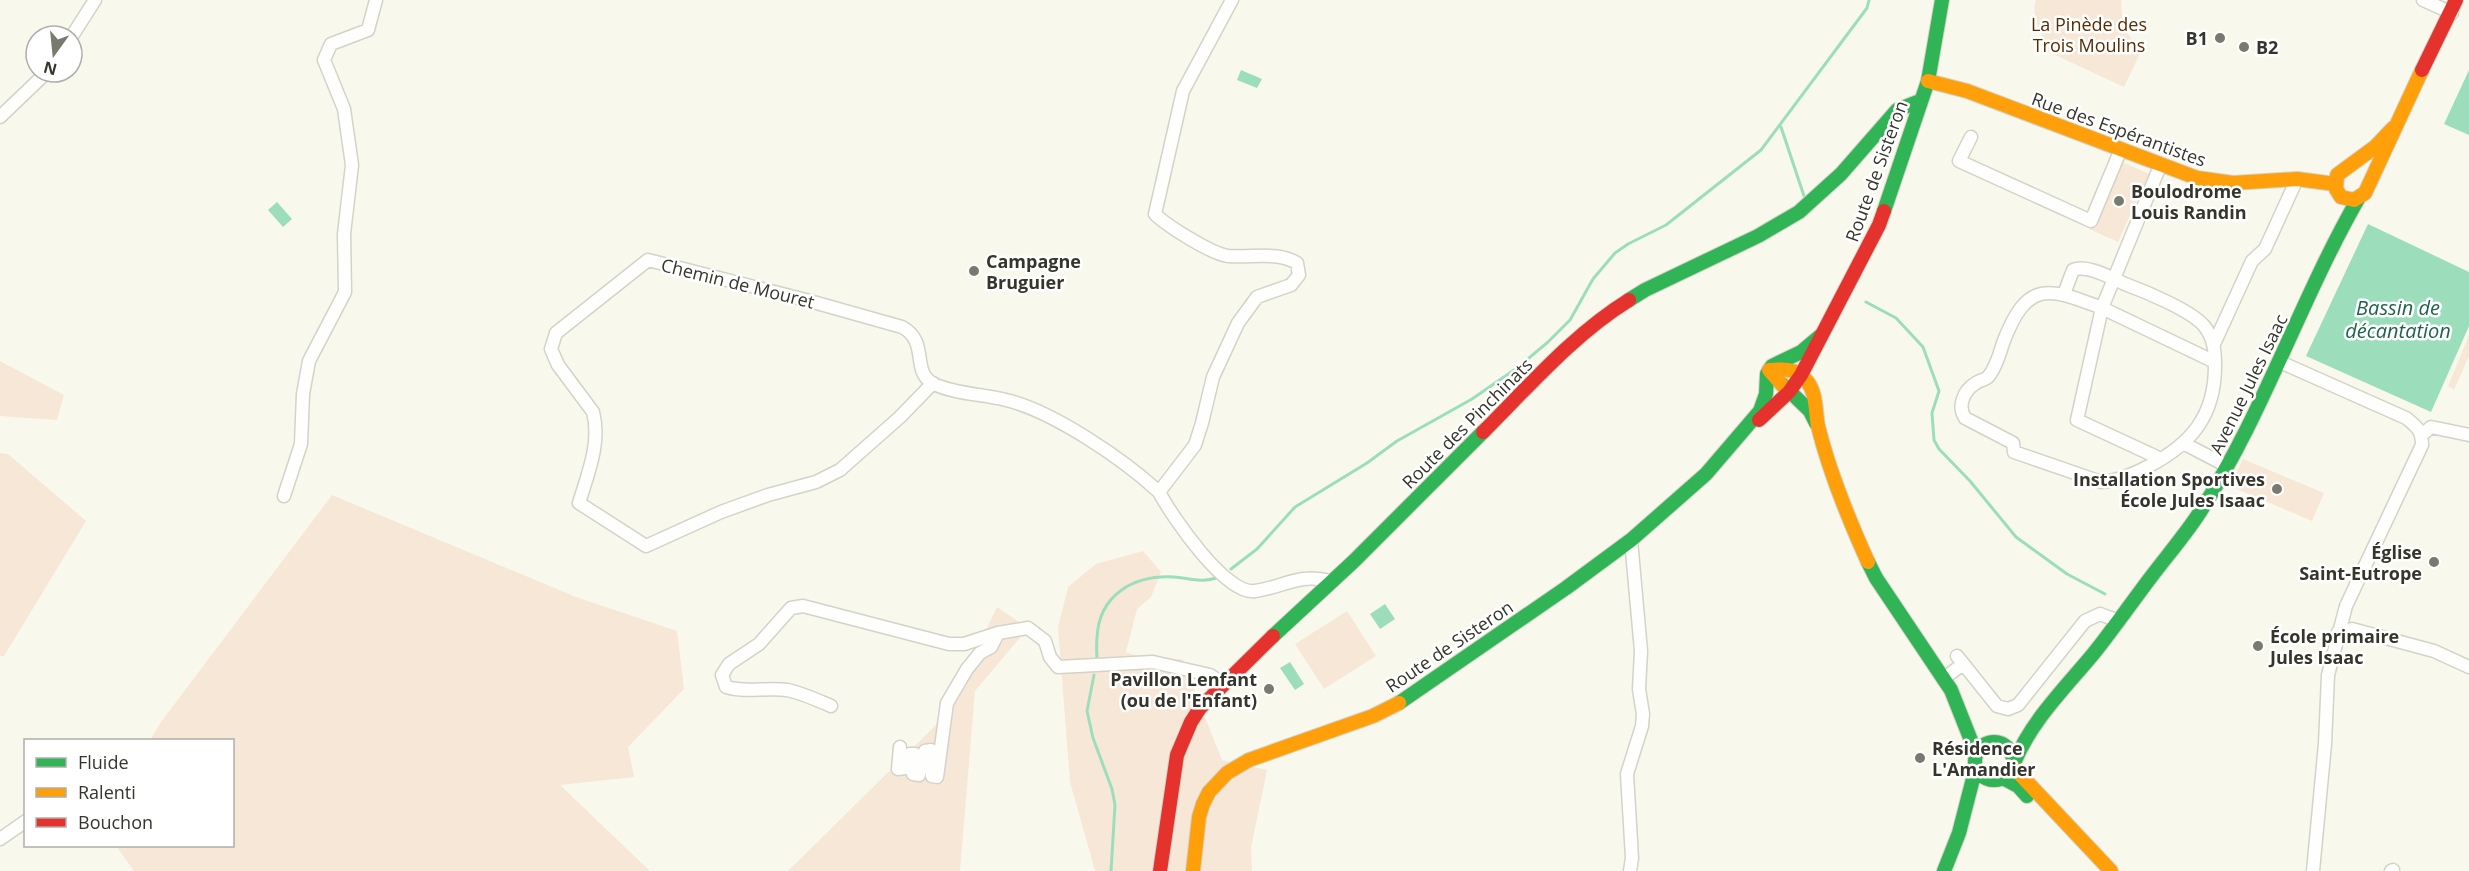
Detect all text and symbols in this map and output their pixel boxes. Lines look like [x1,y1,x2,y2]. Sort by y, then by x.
park label: La Pinède des Trois Moulins [2031,12,2147,57]
north arrow [24,24,84,84]
place label: B1 [2186,26,2208,50]
marker: B1 [2213,31,2227,45]
place label: B2 [2256,35,2278,59]
marker: B2 [2237,40,2251,54]
text: N [41,56,59,81]
street label: Rue des Espérantistes [2028,86,2210,172]
street label: Route de Sisteron [1839,97,1913,245]
place label: Boulodrome Louis Randin [2131,179,2247,224]
marker: Boulodrome Louis Randin [2112,194,2126,208]
place label: Campagne Bruguier [986,249,1081,294]
street label: Chemin de Mouret [659,252,817,314]
marker: Campagne Bruguier [967,264,981,278]
water label: Bassin de décantation [2345,294,2451,344]
street label: Avenue Jules Isaac [2204,309,2293,458]
street label: Route des Pinchinats [1397,353,1537,493]
place label: Installation Sportives École Jules Isaac [2073,467,2265,512]
marker: Installation Sportives École Jules Isaac [2270,482,2284,496]
place label: Église Saint-Eutrope [2299,540,2422,585]
marker: Église Saint-Eutrope [2427,555,2441,569]
street label: Route de Sisteron [1381,594,1517,698]
place label: École primaire Jules Isaac [2268,624,2399,669]
marker: École primaire Jules Isaac [2251,639,2265,653]
place label: Pavillon Lenfant (ou de l'Enfant) [1110,667,1257,712]
marker: Pavillon Lenfant (ou de l'Enfant) [1262,682,1276,696]
place label: Résidence L'Amandier [1932,736,2035,781]
legend [24,739,234,847]
text: Fluide [78,750,129,774]
marker: Résidence L'Amandier [1913,751,1927,765]
text: Ralenti [78,780,136,804]
text: Bouchon [78,810,153,834]

